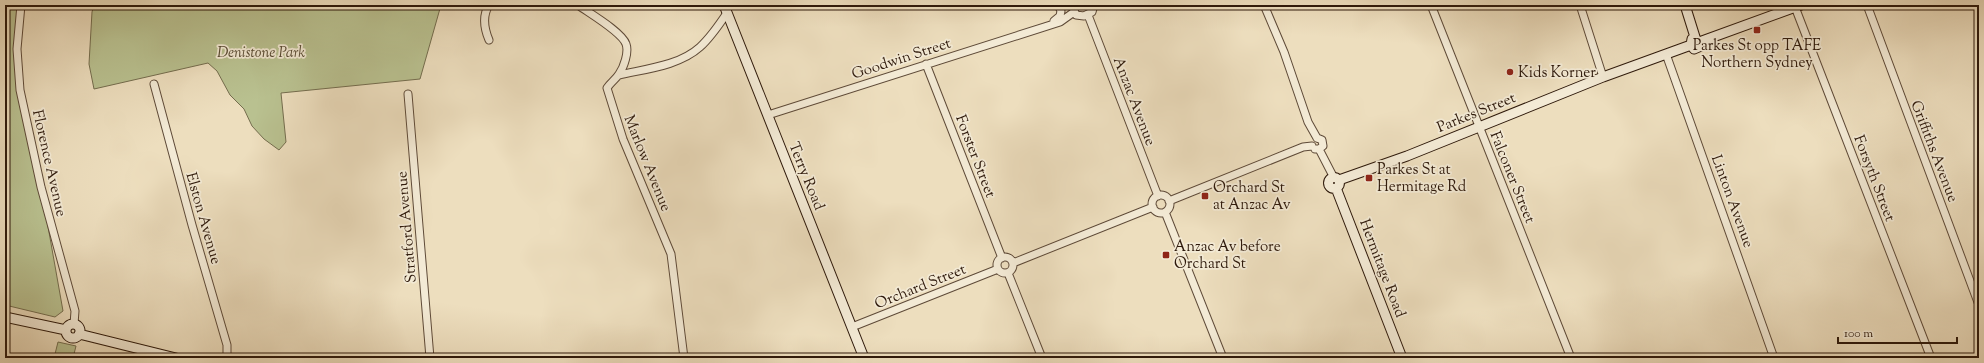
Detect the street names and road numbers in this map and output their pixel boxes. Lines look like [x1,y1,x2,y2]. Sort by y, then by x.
street label: Goodwin Street [849,33,954,85]
street label: Anzac Avenue [1107,54,1160,149]
street label: Parkes Street [1434,88,1519,139]
street label: Griffiths Avenue [1905,98,1963,205]
street label: Florence Avenue [26,108,71,219]
street label: Marlow Avenue [618,112,676,215]
street label: Forster Street [949,112,1000,201]
street label: Falconer Street [1484,129,1540,227]
street label: Forsyth Street [1847,132,1900,225]
street label: Terry Road [782,139,829,214]
street label: Linton Avenue [1705,152,1758,251]
street label: Elston Avenue [179,170,226,267]
street label: Stratford Avenue [392,170,423,284]
street label: Hermitage Road [1353,216,1410,321]
street label: Orchard Street [872,260,969,315]

